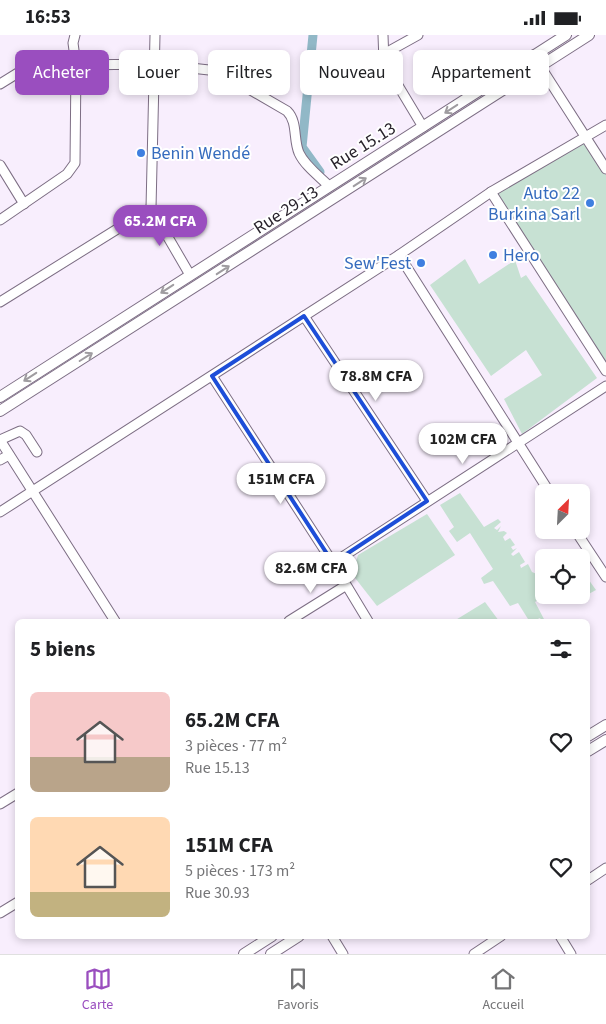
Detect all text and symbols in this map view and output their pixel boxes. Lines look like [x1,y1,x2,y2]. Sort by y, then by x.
text: 16:53 [25,4,71,31]
chip: Acheter [15,50,109,95]
chip: Louer [119,50,198,95]
chip: Filtres [208,50,290,95]
chip: Nouveau [300,50,403,95]
chip: Appartement [413,50,549,95]
one-way arrow [445,104,459,114]
street label: Rue 15.13 [325,116,401,176]
place label: Benin Wendé [151,141,250,166]
marker: Benin Wendé [135,147,147,159]
one-way arrow [352,177,366,187]
street label: Rue 29.13 [249,180,323,240]
place label: Auto 22 Burkina Sarl [488,181,580,227]
marker: Auto 22 Burkina Sarl [584,197,596,209]
pin: 65.2M CFA [103,205,217,247]
text: 65.2M CFA [124,210,196,232]
place label: Hero [503,243,540,268]
marker: Hero [487,249,499,261]
place label: Sew'Fest [344,251,411,276]
marker: Sew'Fest [415,257,427,269]
one-way arrow [215,265,229,275]
one-way arrow [160,285,174,295]
one-way arrow [78,352,92,362]
pin: 78.8M CFA [319,359,433,402]
text: 78.8M CFA [340,365,412,387]
one-way arrow [23,372,37,383]
pin: 102M CFA [411,423,515,465]
text: 102M CFA [430,428,496,450]
pin: 151M CFA [229,463,333,505]
text: 151M CFA [248,468,314,490]
north arrow [535,484,590,539]
map controls [535,484,590,604]
button: locate [535,549,590,604]
pin: 82.6M CFA [254,551,368,594]
text: 82.6M CFA [275,557,347,579]
text: 5 biens [30,634,95,664]
icon: filters [547,635,575,663]
text: 65.2M CFA [185,705,279,735]
icon: home [70,712,130,772]
icon: heart [547,728,575,756]
text: 3 pièces · 77 m² [185,735,287,757]
text: Rue 15.13 [185,757,250,779]
text: 151M CFA [185,830,273,860]
icon: home [70,837,130,897]
icon: heart [547,853,575,881]
text: 5 pièces · 173 m² [185,860,295,882]
text: Rue 30.93 [185,882,250,904]
tab: Carte [82,965,113,1015]
tab: Favoris [277,965,319,1015]
tab: Accueil [482,965,524,1015]

